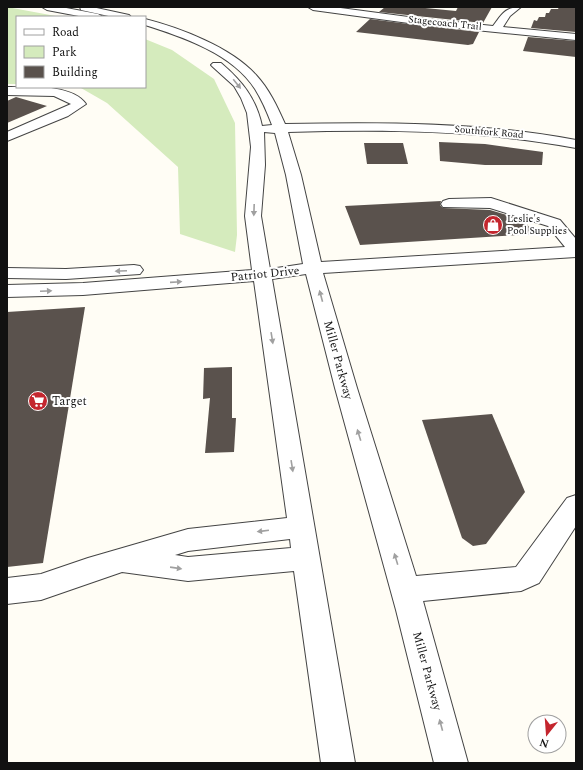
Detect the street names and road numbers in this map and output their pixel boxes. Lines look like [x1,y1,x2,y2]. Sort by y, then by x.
street label: Stagecoach Trail [408,11,483,35]
street label: Southfork Road [454,121,525,143]
street label: Patriot Drive [230,261,301,287]
street label: Miller Parkway [318,318,358,403]
street label: Miller Parkway [407,629,447,714]

